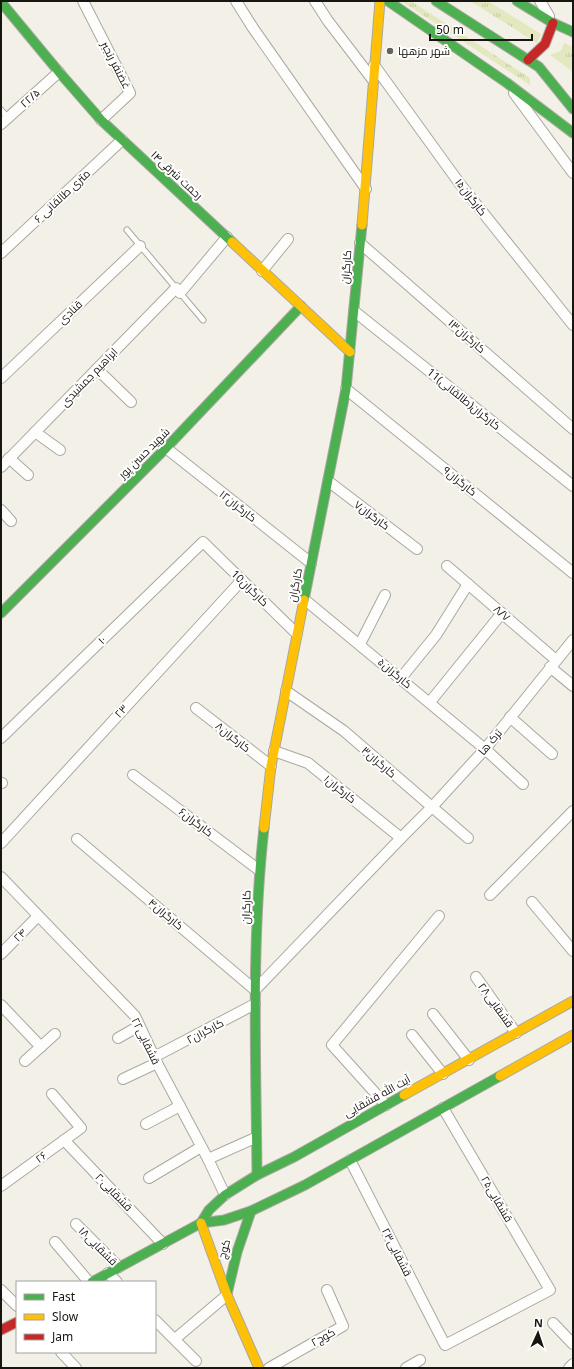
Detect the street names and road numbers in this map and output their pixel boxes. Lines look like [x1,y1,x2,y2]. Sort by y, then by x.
street label: غضنفر رنجبر [98,38,135,91]
street label: ۲۲/۵ [17,85,43,110]
street label: ۱۴رحمت شرقی [148,147,206,202]
street label: ۶ متری طالقانی [30,166,93,226]
street label: ۱۵کارگران [452,175,491,219]
street label: کارگران [337,249,354,285]
street label: قنادی [54,296,85,327]
street label: کارگران۱۳ [445,315,489,356]
street label: ابراهیم جمشیدی [57,344,121,410]
street label: 11کارگران(طالقانی) [424,364,504,433]
street label: شهید حسن پور [114,424,172,482]
street label: کارگران۹ [440,462,481,499]
street label: ۱۲کارگران [217,486,260,525]
street label: کارگران۷ [351,496,393,533]
street label: 10کارگران [228,566,272,609]
street label: کارگران [284,567,305,603]
street label: ۸/۷ [491,601,514,624]
street label: ۱۰ [94,632,109,647]
street label: کارگران۵ [375,654,416,691]
street label: ۲۳ [111,701,131,721]
street label: کارگران۸ [213,718,254,755]
street label: ترک ها [474,725,505,758]
street label: کارگران۳ [359,742,400,781]
street label: ۱کارگران [321,771,360,806]
street label: ۶کارگران [176,804,217,839]
street label: کارگران [237,890,254,924]
street label: کارگران۴ [146,895,187,933]
street label: ۲۴ [10,925,30,945]
street label: قشقایی۲۸ [475,979,518,1030]
street label: ۲۲قشقایی [129,1015,164,1067]
street label: کارگران۲ [184,1015,226,1047]
street label: آیت الله قشقایی [341,1071,413,1120]
street label: ۲۶ [32,1147,50,1166]
street label: ۲۰قشقایی [92,1169,136,1214]
street label: قشقایی۲۵ [478,1173,517,1225]
street label: ۱۸قشقایی [76,1223,121,1268]
street label: قشقایی۲۳ [379,1225,416,1278]
street label: کوچ [214,1237,234,1261]
street label: کوچ۲ [308,1324,338,1350]

